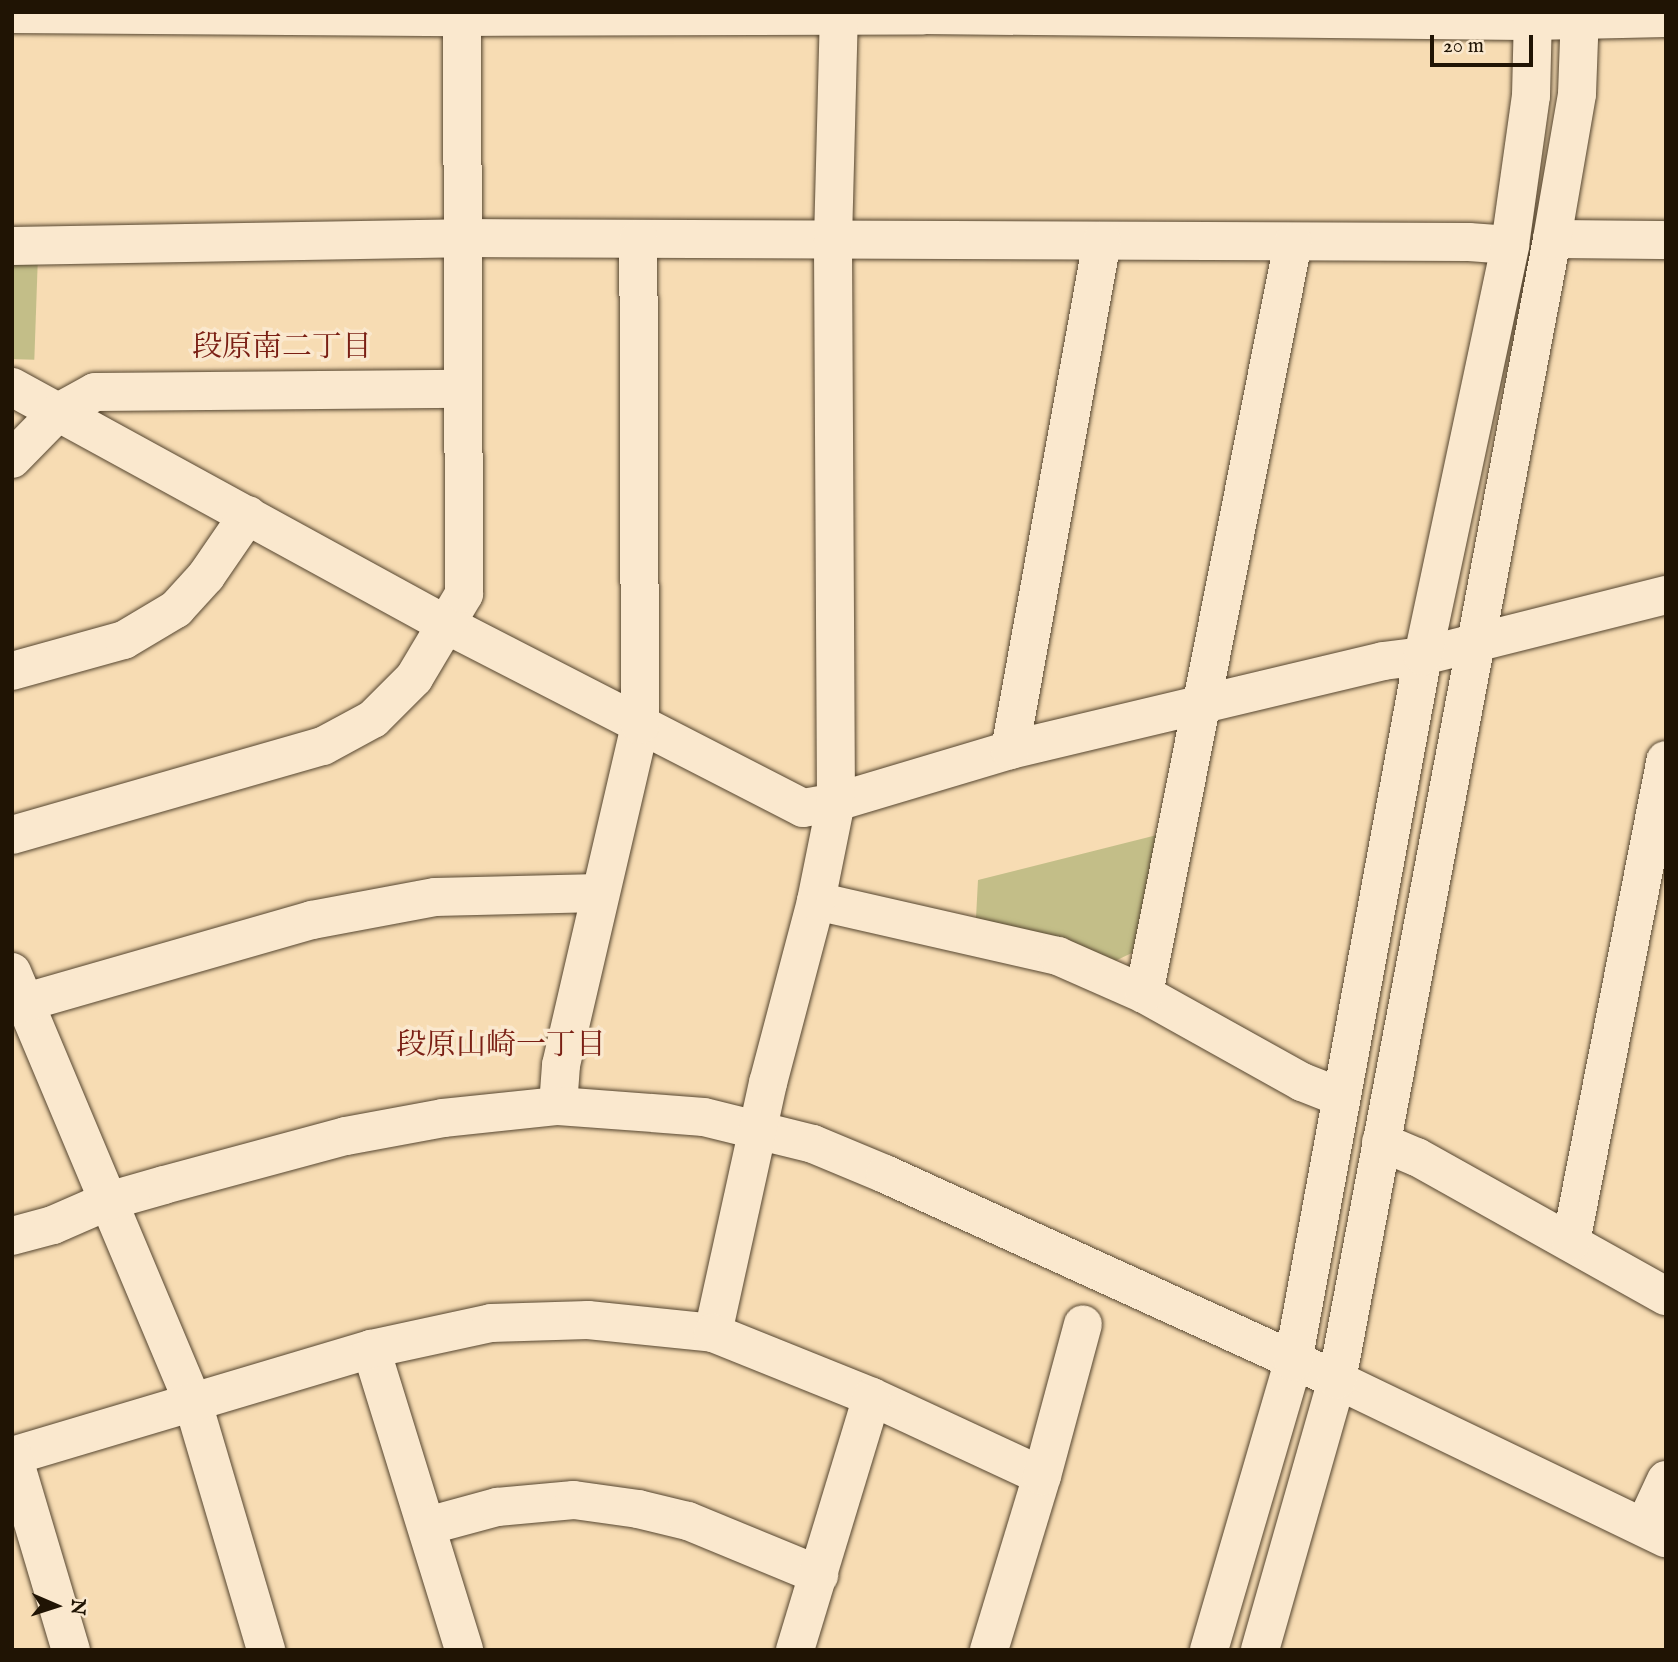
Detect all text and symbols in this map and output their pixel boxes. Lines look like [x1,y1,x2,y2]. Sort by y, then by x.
scale bar [1433,21,1536,65]
text: 20 m [1443,33,1484,60]
district label: 段原南二丁目 [192,330,372,366]
district label: 段原山崎一丁目 [396,1028,606,1064]
north arrow [21,1571,91,1641]
text: N [65,1598,89,1616]

